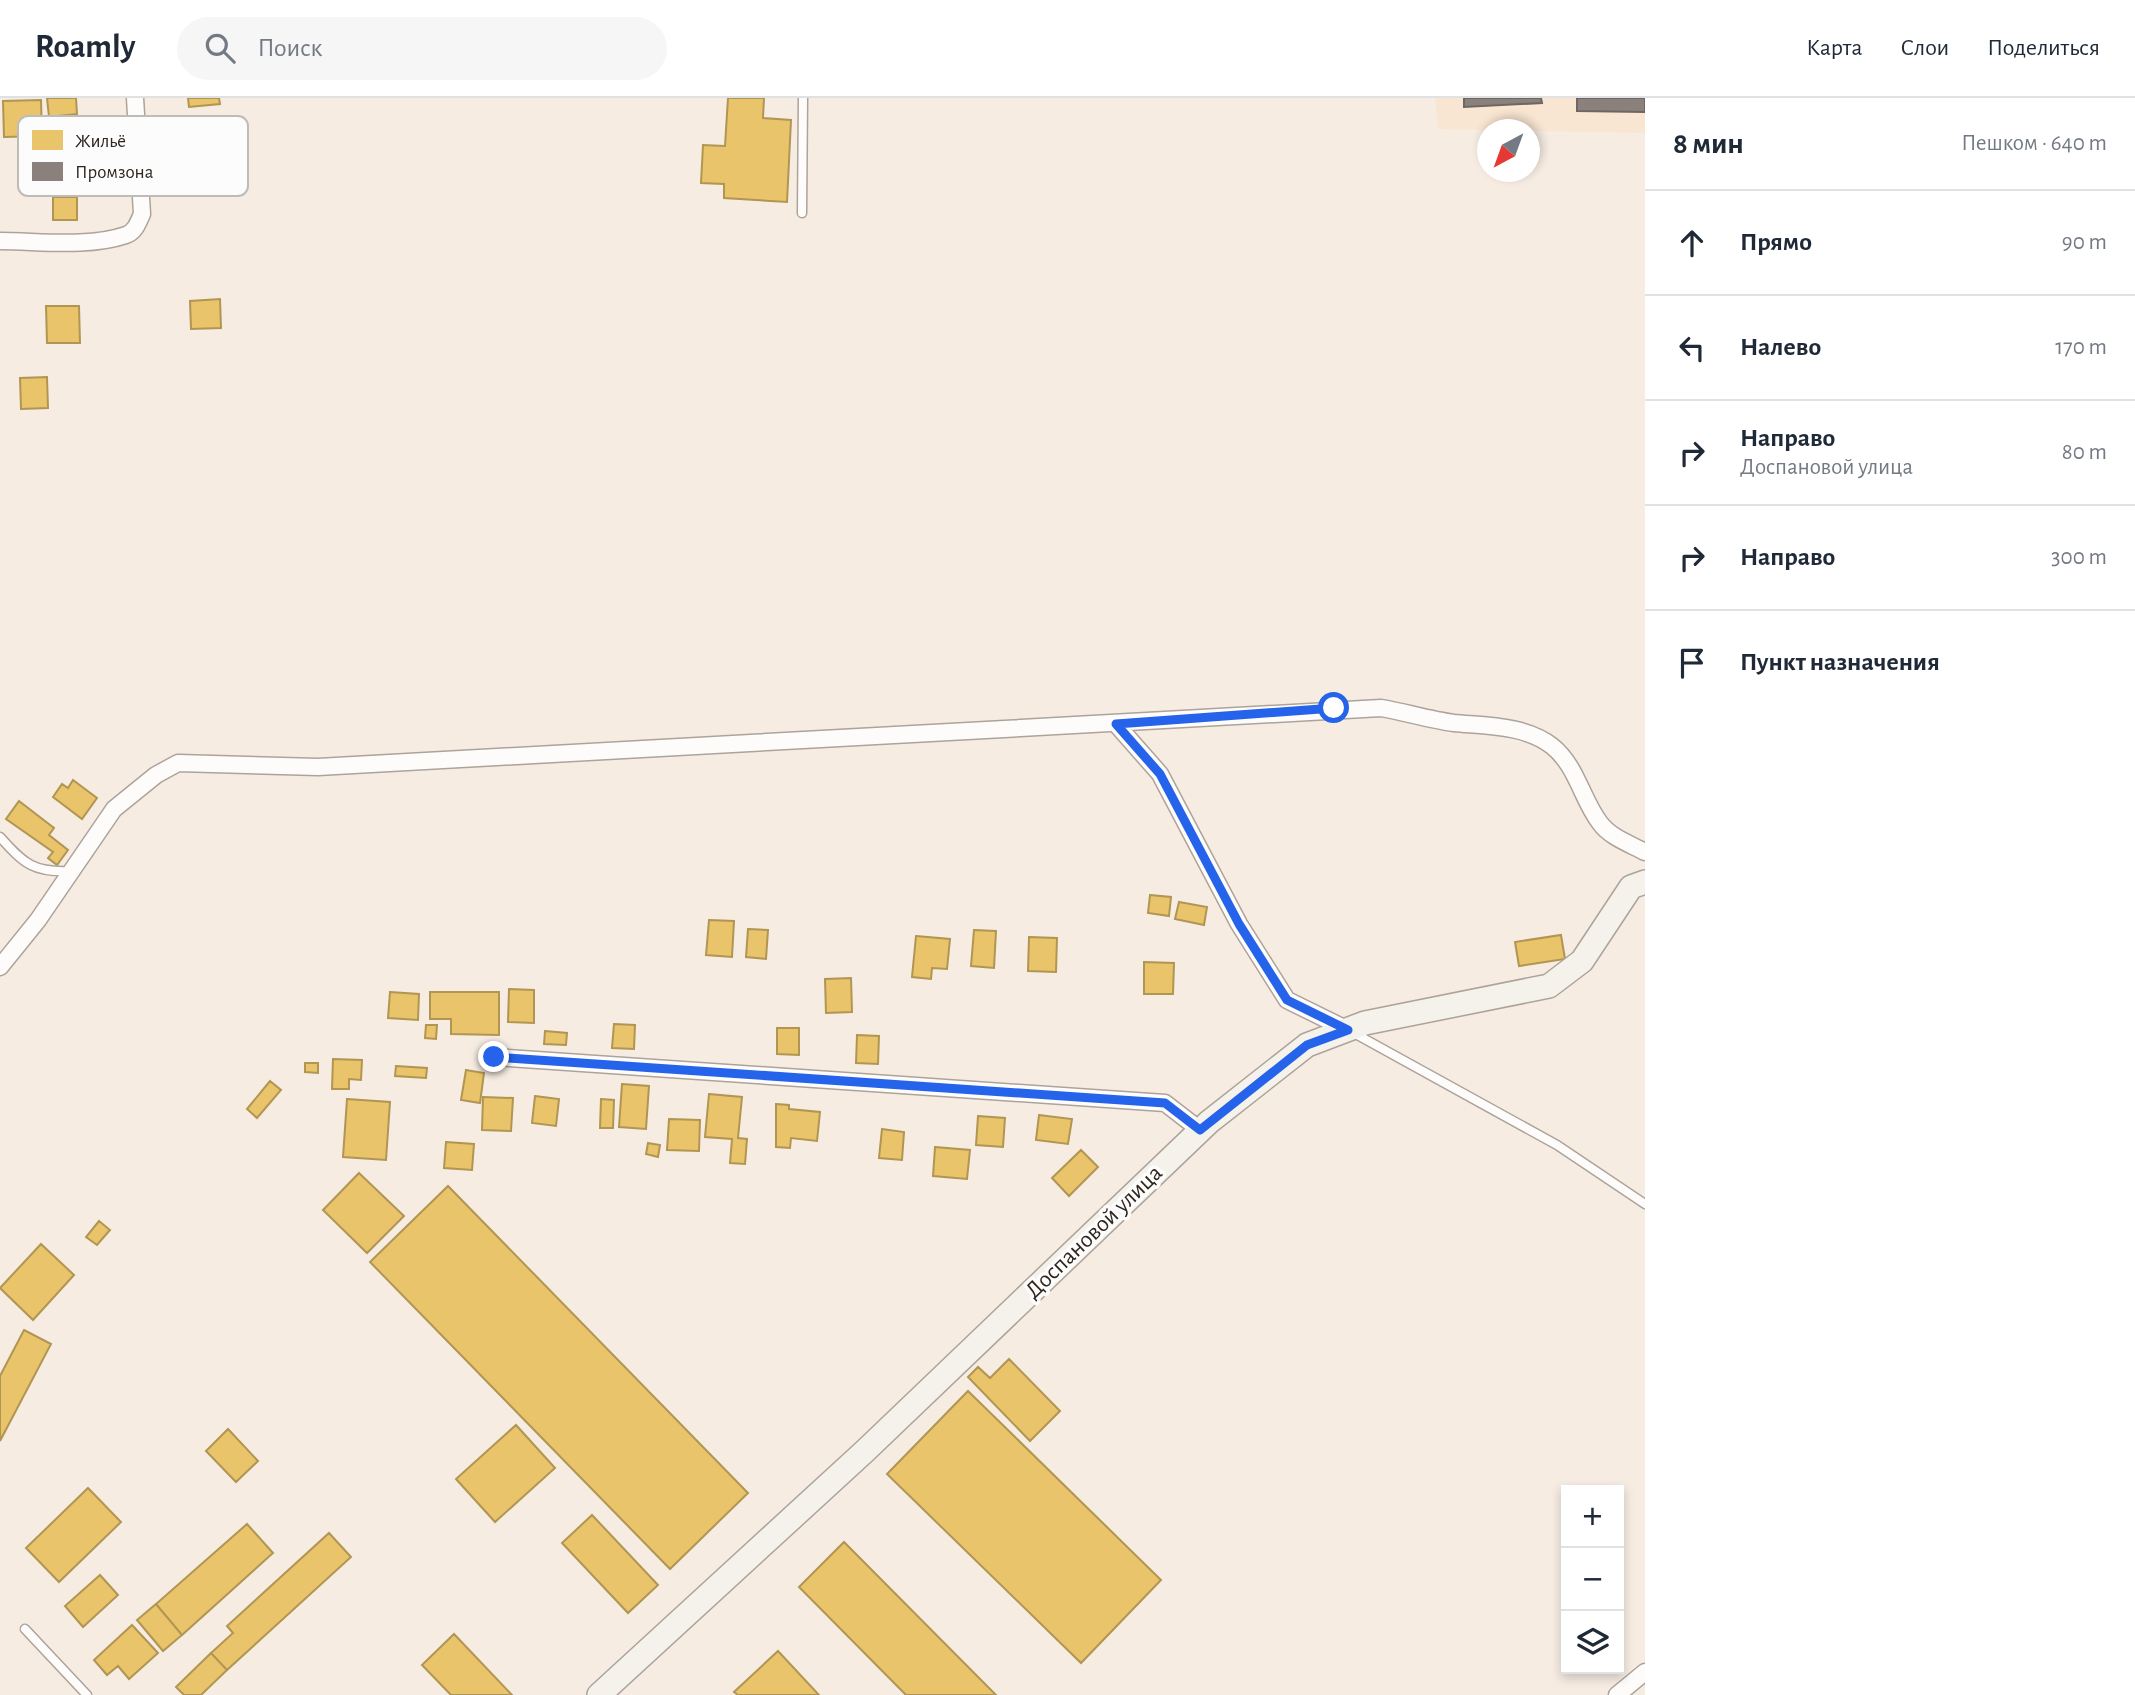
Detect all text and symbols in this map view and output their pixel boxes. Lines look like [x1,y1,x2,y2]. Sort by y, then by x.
search box [177,17,667,80]
icon: search [201,29,239,67]
text: Roamly [35,31,135,64]
text: Поиск [257,35,322,61]
text: Карта [1806,36,1862,60]
text: Слои [1900,36,1949,60]
text: Поделиться [1987,36,2100,60]
legend [18,116,248,196]
north arrow [1477,119,1540,182]
text: 8 мин [1673,129,1744,159]
text: Жильё [75,132,126,151]
text: Пешком · 640 m [1961,132,2107,155]
text: Промзона [75,163,154,182]
icon: ahead [1673,224,1711,262]
text: Прямо [1740,229,1812,255]
text: 90 m [2062,231,2107,254]
icon: left [1673,329,1711,367]
text: Налево [1740,334,1821,360]
text: 170 m [2055,336,2107,359]
text: Направо [1740,425,1835,451]
icon: right [1673,434,1711,472]
text: 80 m [2062,441,2107,464]
text: Доспановой улица [1740,456,1913,479]
icon: right [1673,539,1711,577]
text: Направо [1740,544,1835,570]
text: 300 m [2051,546,2107,569]
icon: arrive [1673,644,1711,682]
text: Пункт назначения [1740,649,1940,675]
route start [1318,692,1349,723]
route end [478,1041,509,1072]
street label: Доспановой улица [1021,1161,1167,1303]
map controls [1561,1485,1624,1674]
button: + [1561,1485,1624,1548]
button: − [1561,1548,1624,1611]
button: layers [1561,1611,1624,1674]

